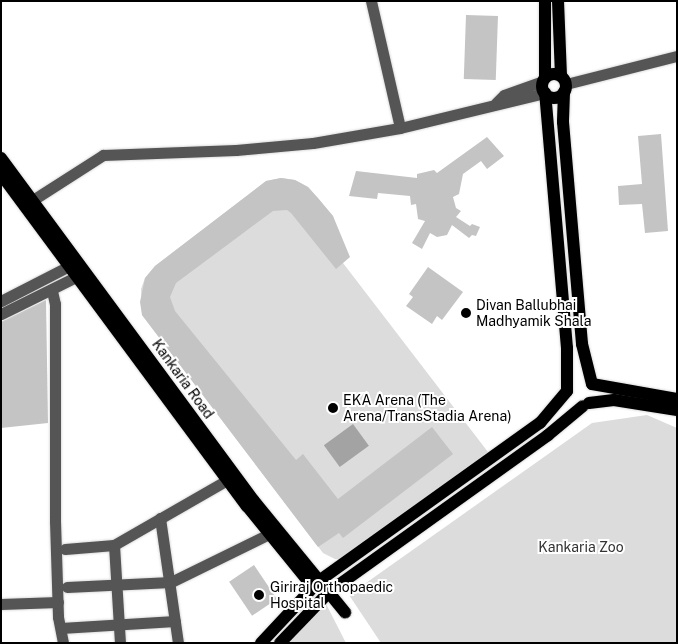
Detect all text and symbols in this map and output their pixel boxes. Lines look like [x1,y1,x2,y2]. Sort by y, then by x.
place label: Divan Ballubhai Madhyamik Shala [476,297,591,330]
marker: Divan Ballubhai Madhyamik Shala [460,307,472,319]
street label: Kankaria Road [149,336,217,422]
place label: EKA Arena (The Arena/TransStadia Arena) [343,392,511,424]
marker: EKA Arena (The Arena/TransStadia Arena) [327,402,339,414]
park label: Kankaria Zoo [538,539,624,555]
place label: Giriraj Orthopaedic Hospital [270,579,393,612]
marker: Giriraj Orthopaedic Hospital [252,588,266,602]

